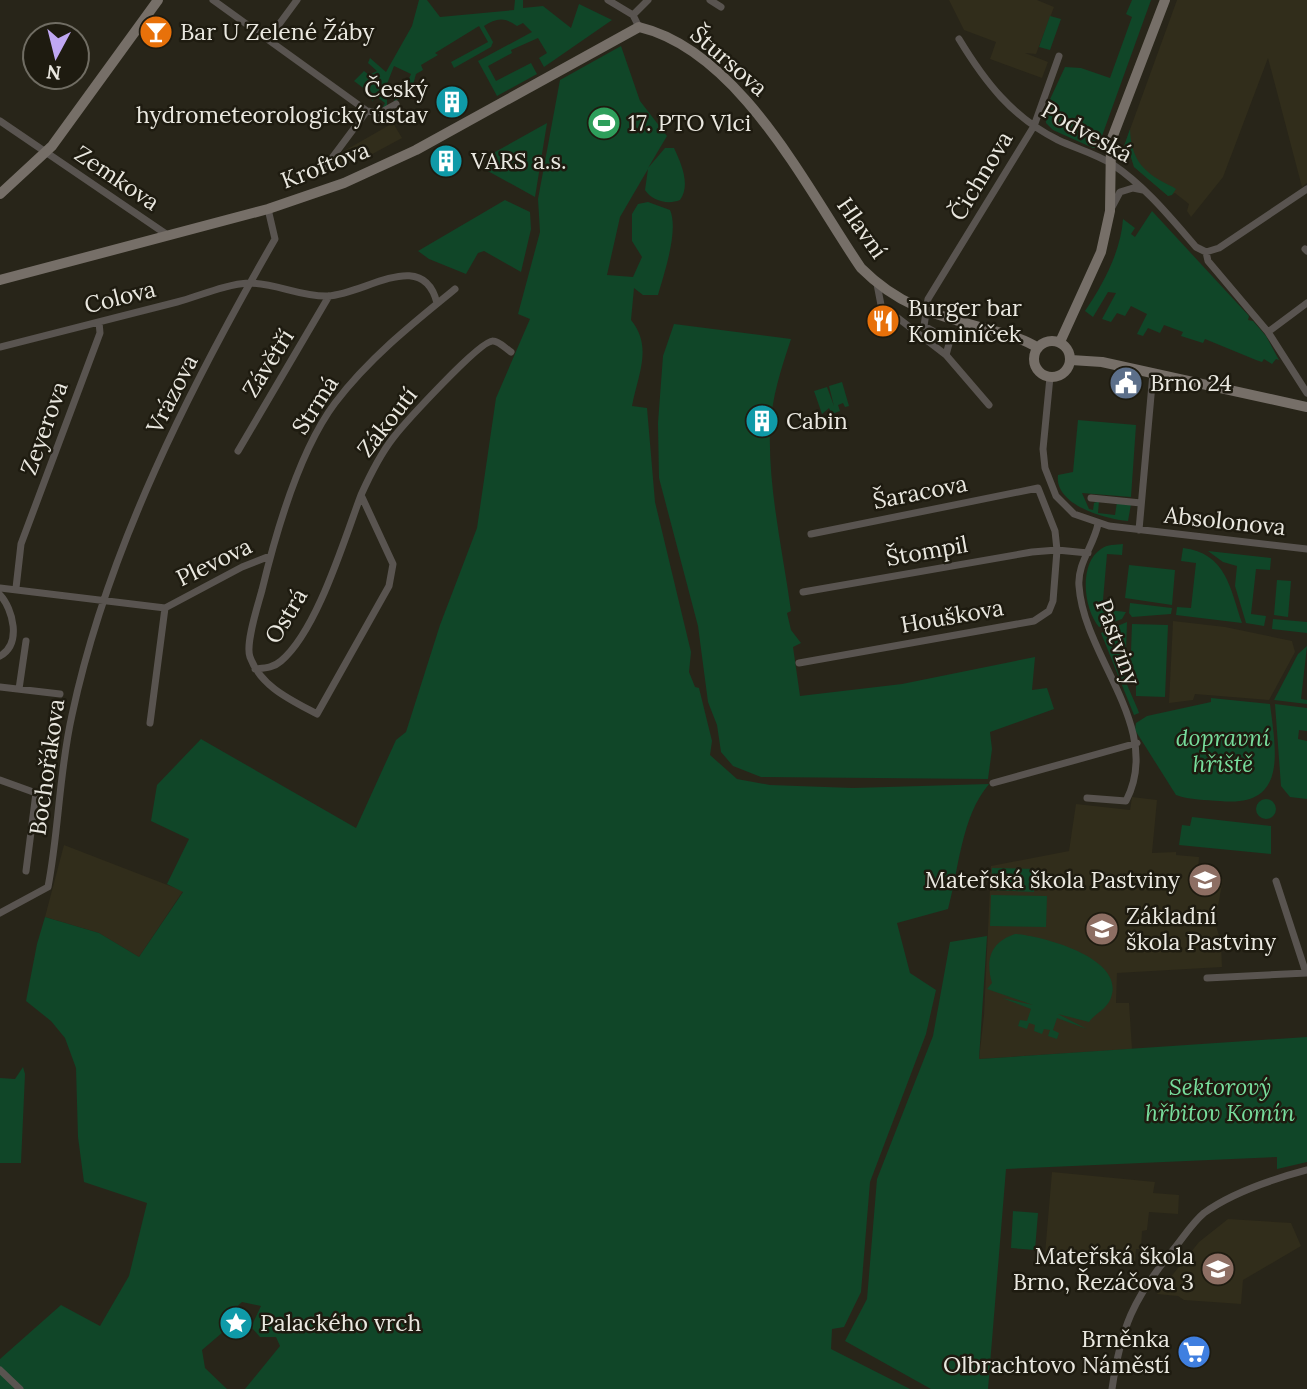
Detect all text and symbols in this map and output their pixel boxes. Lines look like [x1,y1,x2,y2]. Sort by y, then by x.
bar icon: Bar U Zelené Žáby [137,13,175,51]
place label: Bar U Zelené Žáby [180,17,375,46]
street label: Štursova [685,19,774,102]
north arrow [21,21,91,91]
text: N [45,60,63,86]
place label: Český hydrometeorologický ústav [136,74,429,129]
building icon: Český hydrometeorologický ústav [433,83,471,121]
street label: Podveská [1037,95,1138,168]
sports icon: 17. PTO Vlci [585,104,623,142]
place label: 17. PTO Vlci [628,108,751,137]
street label: Čichnova [943,126,1019,226]
street label: Kroftova [276,134,373,195]
street label: Zemkova [69,139,165,216]
building icon: VARS a.s. [427,142,465,180]
place label: VARS a.s. [470,146,567,175]
street label: Hlavní [831,192,894,264]
street label: Colova [81,274,159,319]
place label: Burger bar Kominíček [908,293,1022,348]
restaurant icon: Burger bar Kominíček [864,302,902,340]
street label: Závětří [235,323,300,402]
street label: Vrázova [139,349,204,439]
public building icon: Brno 24 [1107,364,1145,402]
place label: Brno 24 [1150,368,1232,397]
street label: Strmá [285,370,344,440]
street label: Zeyerova [13,377,74,478]
street label: Zákoutí [350,381,423,462]
building icon: Cabin [743,402,781,440]
place label: Cabin [786,406,848,435]
street label: Šaracova [870,468,970,515]
street label: Absolonova [1162,500,1287,541]
street label: Štompil [884,529,970,572]
street label: Plevova [171,531,256,592]
street label: Ostrá [258,583,313,649]
street label: Houškova [898,592,1006,639]
street label: Pastviny [1090,595,1148,690]
street label: Bochořákova [23,697,70,837]
park label: dopravní hřiště [1176,723,1271,778]
school or university icon: Mateřská škola Pastviny [1186,861,1224,899]
place label: Mateřská škola Pastviny [925,865,1181,894]
place label: Základní škola Pastviny [1126,901,1277,956]
school or university icon: Základní škola Pastviny [1083,910,1121,948]
park label: Sektorový hřbitov Komín [1145,1072,1295,1127]
place label: Mateřská škola Brno, Řezáčova 3 [1013,1241,1194,1296]
school or university icon: Mateřská škola Brno, Řezáčova 3 [1199,1250,1237,1288]
place icon: Palackého vrch [217,1304,255,1342]
place label: Palackého vrch [260,1308,422,1337]
place label: Brněnka Olbrachtovo Náměstí [943,1324,1170,1379]
supermarket icon: Brněnka Olbrachtovo Náměstí [1175,1333,1213,1371]

